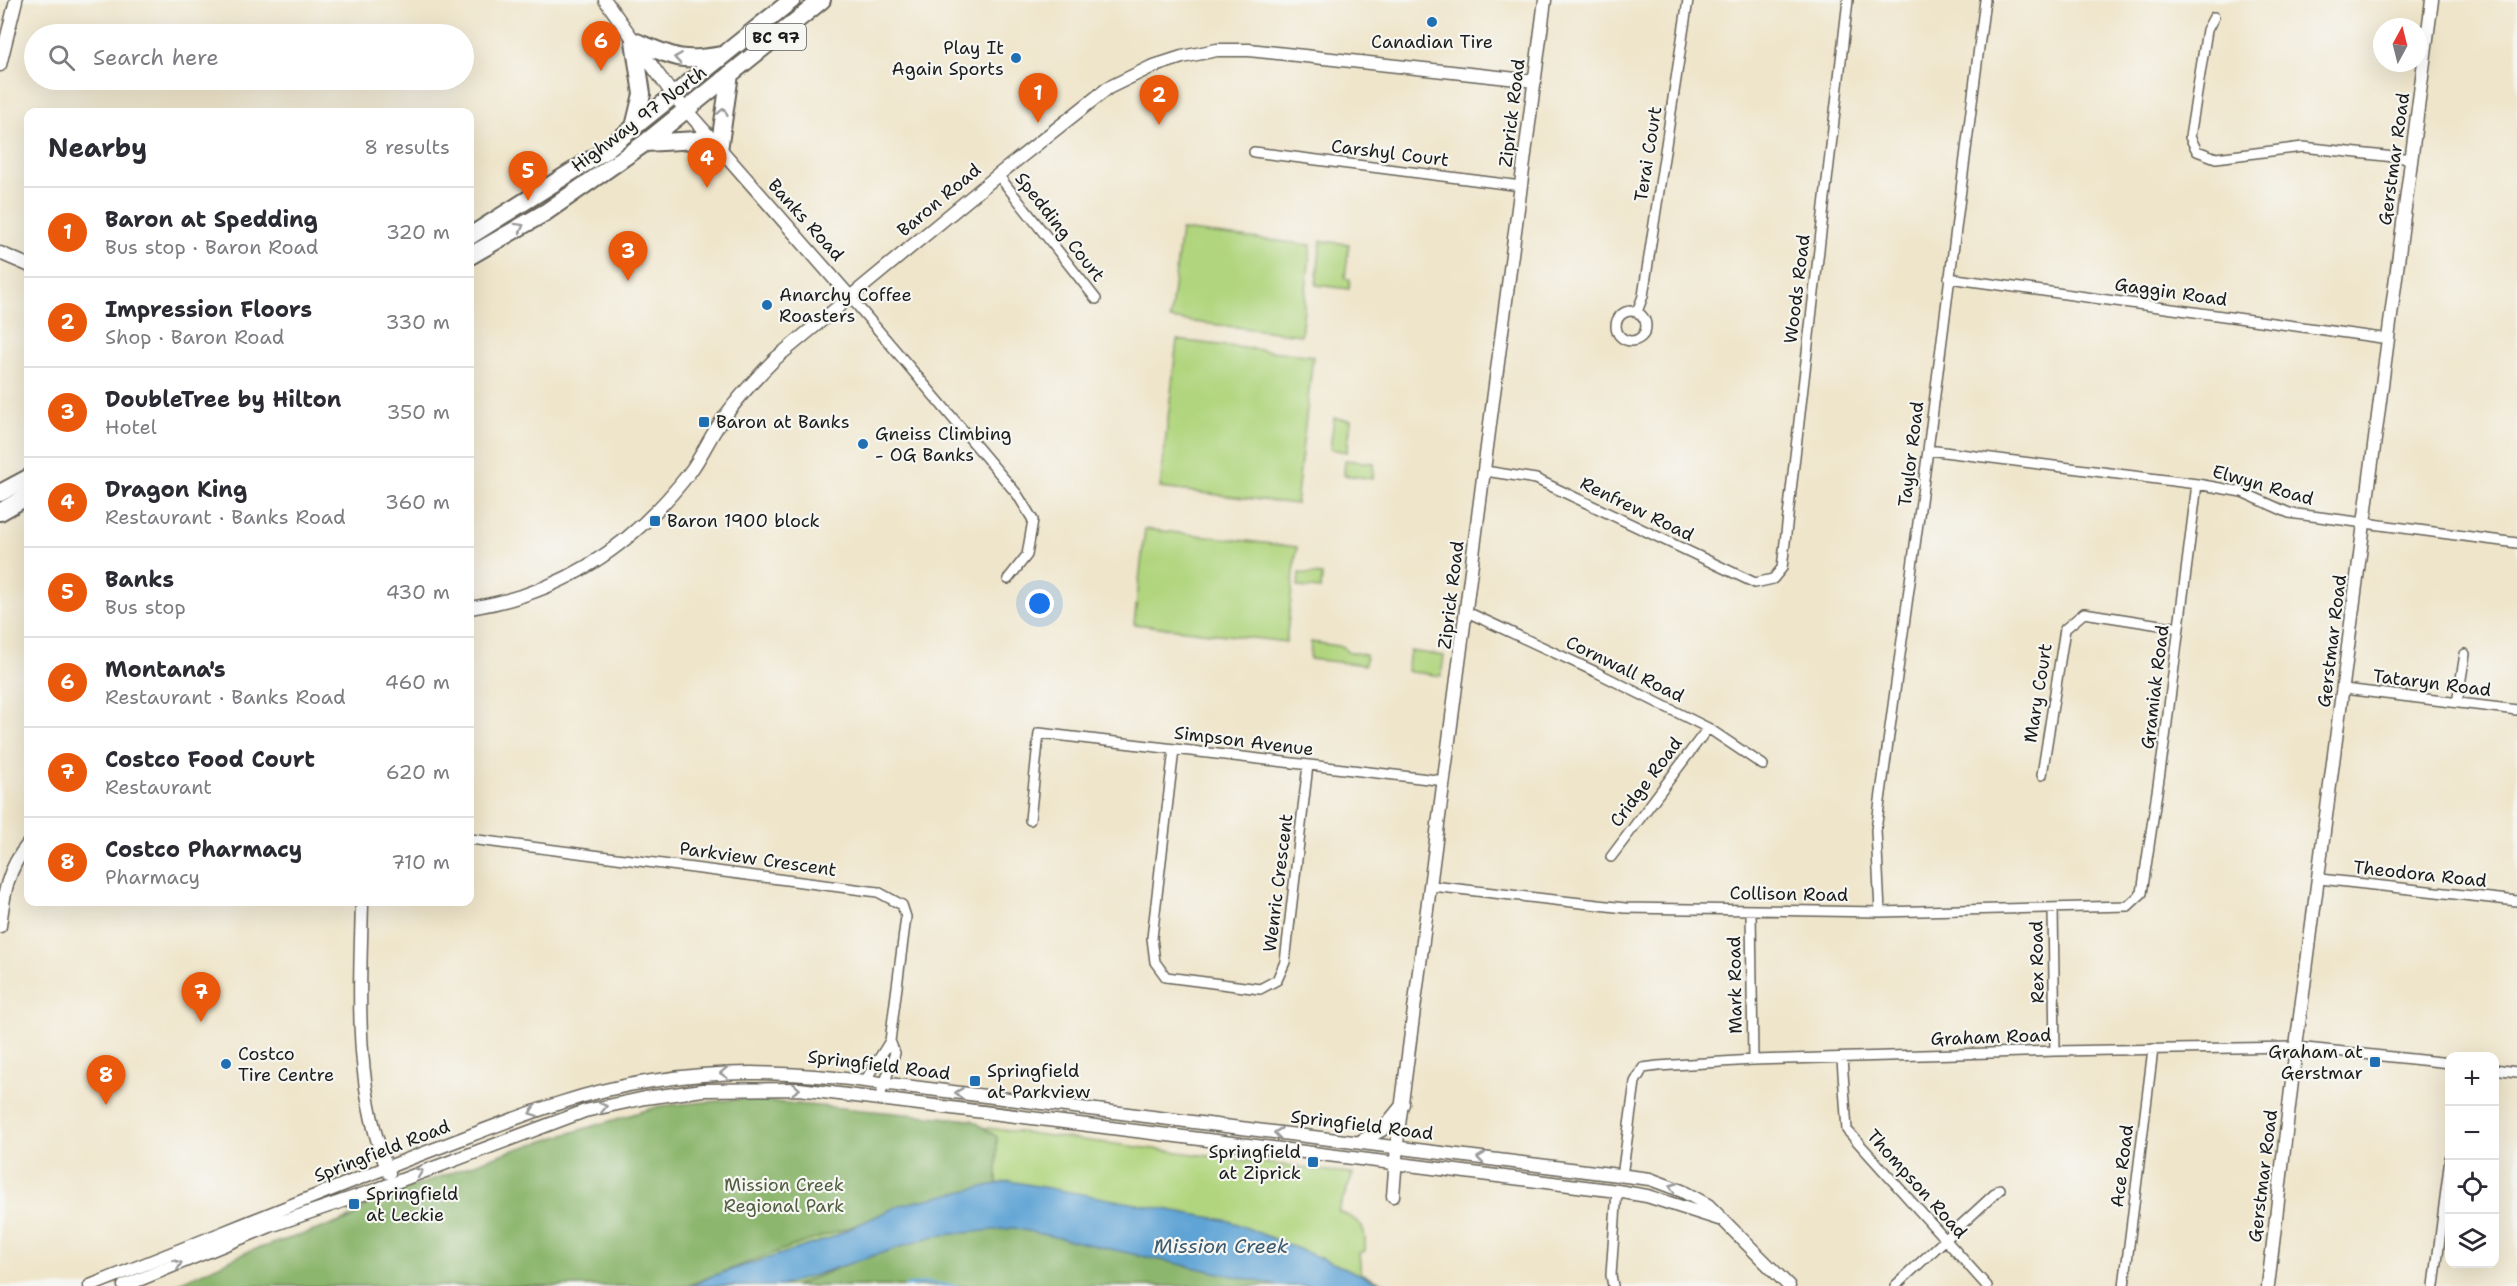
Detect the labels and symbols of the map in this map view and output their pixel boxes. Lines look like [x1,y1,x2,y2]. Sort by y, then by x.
marker: Canadian Tire [1425,15,1439,29]
north arrow [2373,18,2427,72]
pin: 6 [582,22,620,71]
road number: BC 97 [746,24,806,50]
place label: Canadian Tire [1371,30,1493,54]
place label: Play It Again Sports [892,36,1004,81]
marker: Play It Again Sports [1009,51,1023,65]
one-way arrow [673,52,683,64]
street label: Ziprick Road [1493,57,1531,169]
street label: Highway 97 North [566,60,712,178]
pin: 1 [1018,74,1058,123]
pin: 2 [1140,76,1178,125]
street label: Gerstmar Road [2373,91,2415,227]
street label: Terai Court [1629,105,1667,203]
one-way arrow [716,107,729,117]
street label: Carshyl Court [1330,134,1450,172]
pin: 4 [688,138,726,188]
pin: 5 [508,152,548,201]
street label: Baron Road [892,158,986,242]
street label: Spedding Court [1010,167,1110,287]
street label: Banks Road [763,174,849,266]
one-way arrow [514,223,525,234]
pin: 3 [608,232,648,281]
street label: Woods Road [1778,233,1816,345]
street label: Gaggin Road [2113,272,2229,312]
place label: Anarchy Coffee Roasters [779,283,912,328]
marker: Anarchy Coffee Roasters [760,298,774,312]
street label: Taylor Road [1893,400,1929,508]
place label: Baron at Banks [716,410,850,434]
marker: Baron at Banks [697,415,711,429]
place label: Gneiss Climbing - OG Banks [875,422,1012,467]
marker: Gneiss Climbing - OG Banks [856,437,870,451]
street label: Elwyn Road [2210,459,2316,511]
street label: Renfrew Road [1576,471,1698,547]
place label: Baron 1900 block [667,509,820,533]
marker: Baron 1900 block [648,514,662,528]
street label: Ziprick Road [1432,539,1470,651]
street label: Gerstmar Road [2312,573,2352,709]
your location [1025,589,1054,618]
street label: Gramiak Road [2135,623,2175,751]
street label: Cornwall Road [1562,630,1688,708]
street label: Mary Court [2018,641,2058,744]
street label: Tataryn Road [2372,664,2492,702]
street label: Simpson Avenue [1173,721,1315,761]
street label: Cridge Road [1604,732,1688,832]
street label: Wenric Crescent [1258,812,1298,954]
street label: Parkview Crescent [678,836,838,882]
street label: Theodora Road [2352,855,2488,893]
street label: Collison Road [1729,881,1849,907]
street label: Rex Road [2024,920,2050,1004]
street label: Mark Road [1722,936,1748,1034]
pin: 7 [182,972,220,1022]
street label: Graham Road [1930,1023,2052,1051]
place label: Graham at Gerstmar [2268,1040,2363,1085]
place label: Costco Tire Centre [238,1042,334,1087]
street label: Springfield Road [806,1044,952,1086]
marker: Graham at Gerstmar [2368,1055,2382,1069]
pin: 8 [86,1056,126,1105]
marker: Costco Tire Centre [219,1057,233,1071]
place label: Springfield at Parkview [987,1059,1091,1104]
one-way arrow [719,1067,728,1080]
marker: Springfield at Parkview [968,1074,982,1088]
one-way arrow [792,1083,801,1096]
one-way arrow [955,1087,964,1100]
one-way arrow [598,1102,608,1115]
street label: Springfield Road [1289,1104,1435,1146]
one-way arrow [528,1105,539,1117]
street label: Gerstmar Road [2243,1108,2283,1244]
street label: Springfield Road [311,1114,453,1188]
street label: Ace Road [2105,1123,2139,1209]
street label: Thompson Road [1861,1124,1973,1244]
one-way arrow [1273,1127,1282,1139]
place label: Springfield at Ziprick [1209,1140,1301,1185]
one-way arrow [1476,1152,1485,1164]
marker: Springfield at Ziprick [1306,1155,1320,1169]
one-way arrow [414,1167,424,1180]
park label: Mission Creek Regional Park [724,1173,844,1218]
place label: Springfield at Leckie [366,1182,458,1227]
one-way arrow [1668,1182,1679,1195]
marker: Springfield at Leckie [347,1197,361,1211]
water label: Mission Creek [1154,1233,1289,1259]
one-way arrow [172,1259,183,1271]

